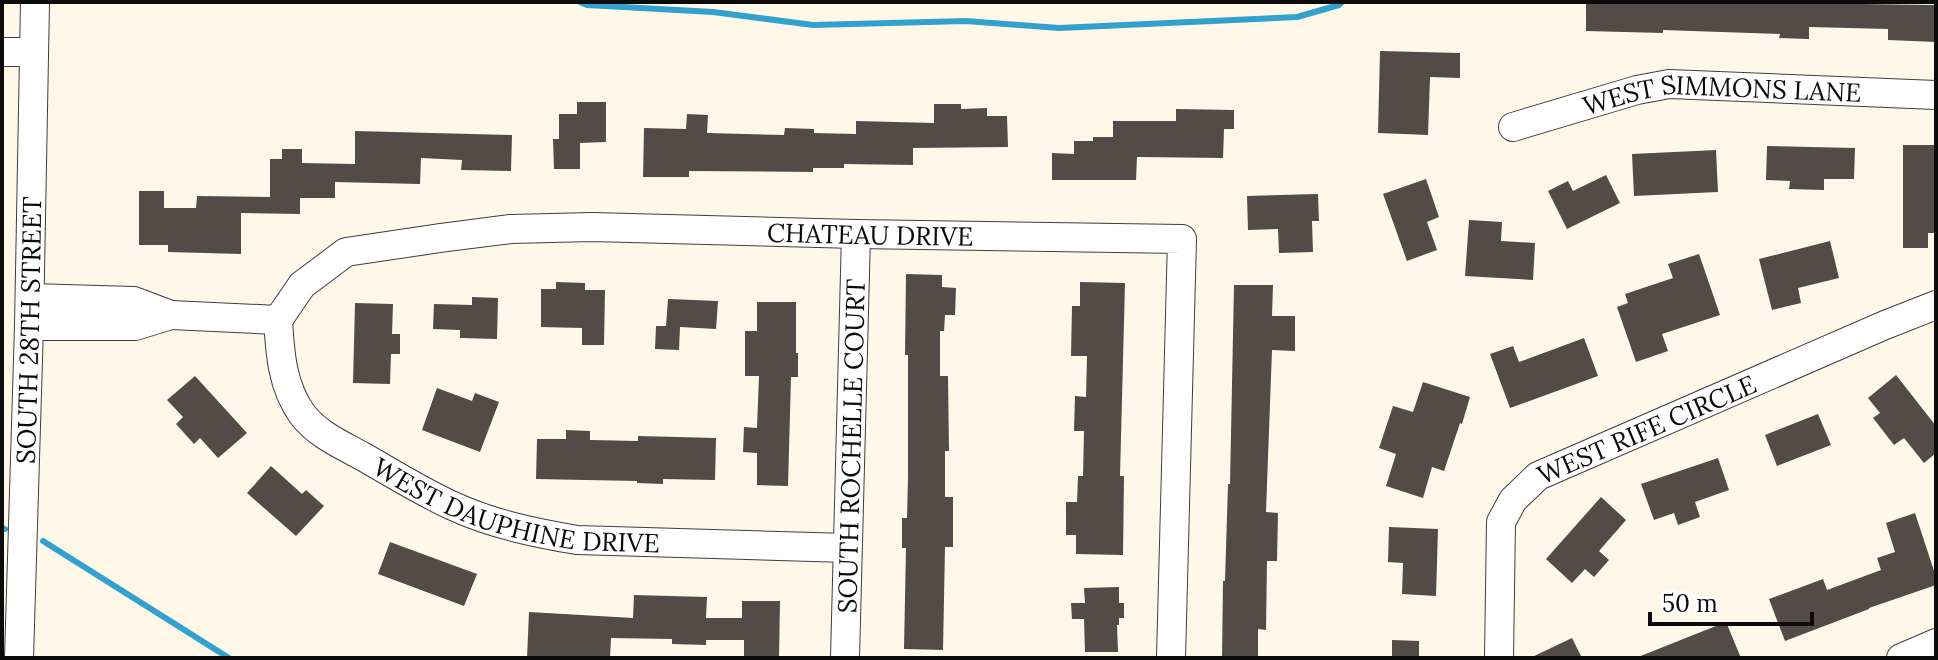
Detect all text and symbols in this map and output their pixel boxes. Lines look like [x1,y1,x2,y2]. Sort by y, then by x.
street label: WEST SIMMONS LANE [1579,67,1862,122]
street label: SOUTH 28TH STREET [8,196,48,464]
street label: CHATEAU DRIVE [766,215,974,252]
street label: SOUTH ROCHELLE COURT [830,278,871,614]
street label: WEST RIFE CIRCLE [1532,367,1761,491]
street label: WEST DAUPHINE DRIVE [368,450,660,559]
scale bar [1650,576,1812,626]
text: 50 m [1662,588,1718,619]

